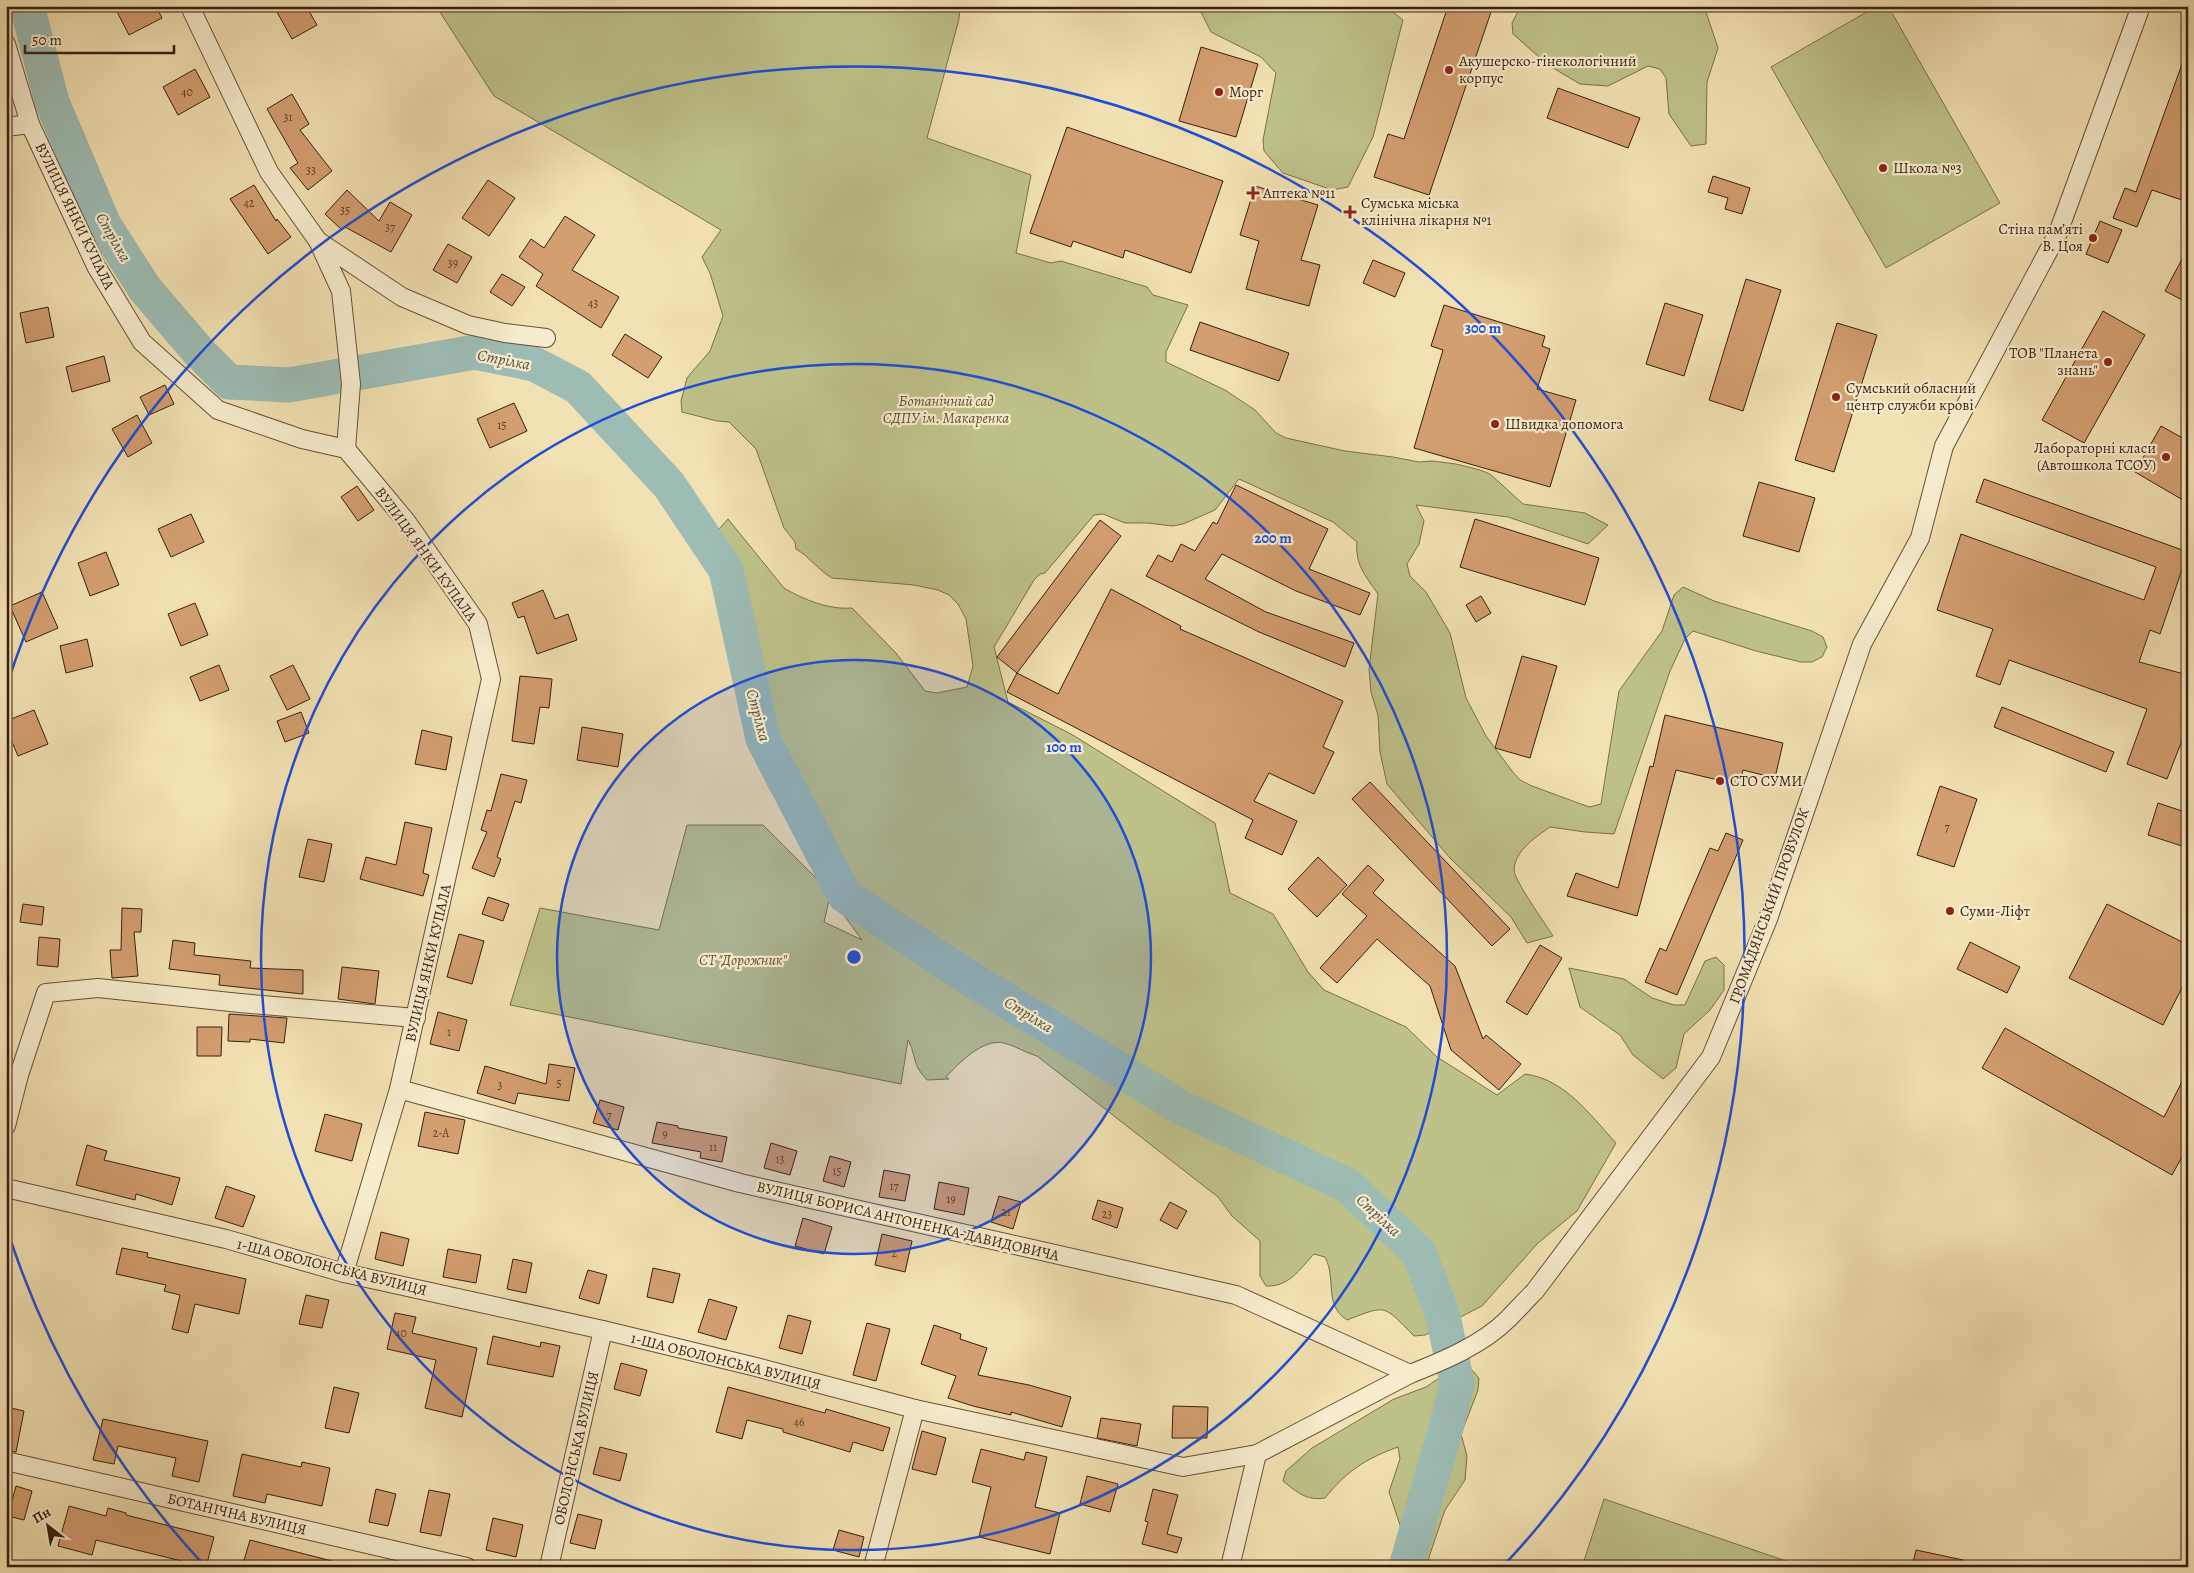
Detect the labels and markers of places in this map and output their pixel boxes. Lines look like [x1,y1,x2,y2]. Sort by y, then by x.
place label: Акушерско-гінекологічний корпус [1458,51,1637,88]
marker: Акушерско-гінекологічний корпус [1443,64,1455,76]
place label: Морг [1229,82,1264,102]
marker: Морг [1213,86,1225,98]
place label: Школа №3 [1893,158,1962,178]
marker: Школа №3 [1877,162,1889,174]
place label: Аптека №11 [1262,183,1335,203]
marker: Аптека №11 [1247,187,1259,199]
place label: Сумська міська клінічна лікарня №1 [1361,193,1492,230]
marker: Сумська міська клінічна лікарня №1 [1343,205,1357,219]
place label: Стіна пам’яті В. Цоя [1999,219,2083,256]
marker: Стіна пам’яті В. Цоя [2087,232,2099,244]
place label: ТОВ "Планета знань" [2009,343,2098,380]
marker: ТОВ "Планета знань" [2102,356,2114,368]
place label: Сумський обласний центр служби крові [1846,378,1976,415]
marker: Сумський обласний центр служби крові [1830,391,1842,403]
place label: Швидка допомога [1505,414,1623,434]
marker: Швидка допомога [1489,418,1501,430]
place label: Лабораторні класи (Автошкола ТСОУ) [2034,438,2156,475]
marker: Лабораторні класи (Автошкола ТСОУ) [2160,451,2172,463]
place label: СТО СУМИ [1730,771,1803,791]
marker: СТО СУМИ [1714,775,1726,787]
place label: Суми-Ліфт [1960,901,2031,921]
marker: Суми-Ліфт [1944,905,1956,917]
centre of rings [845,948,863,966]

